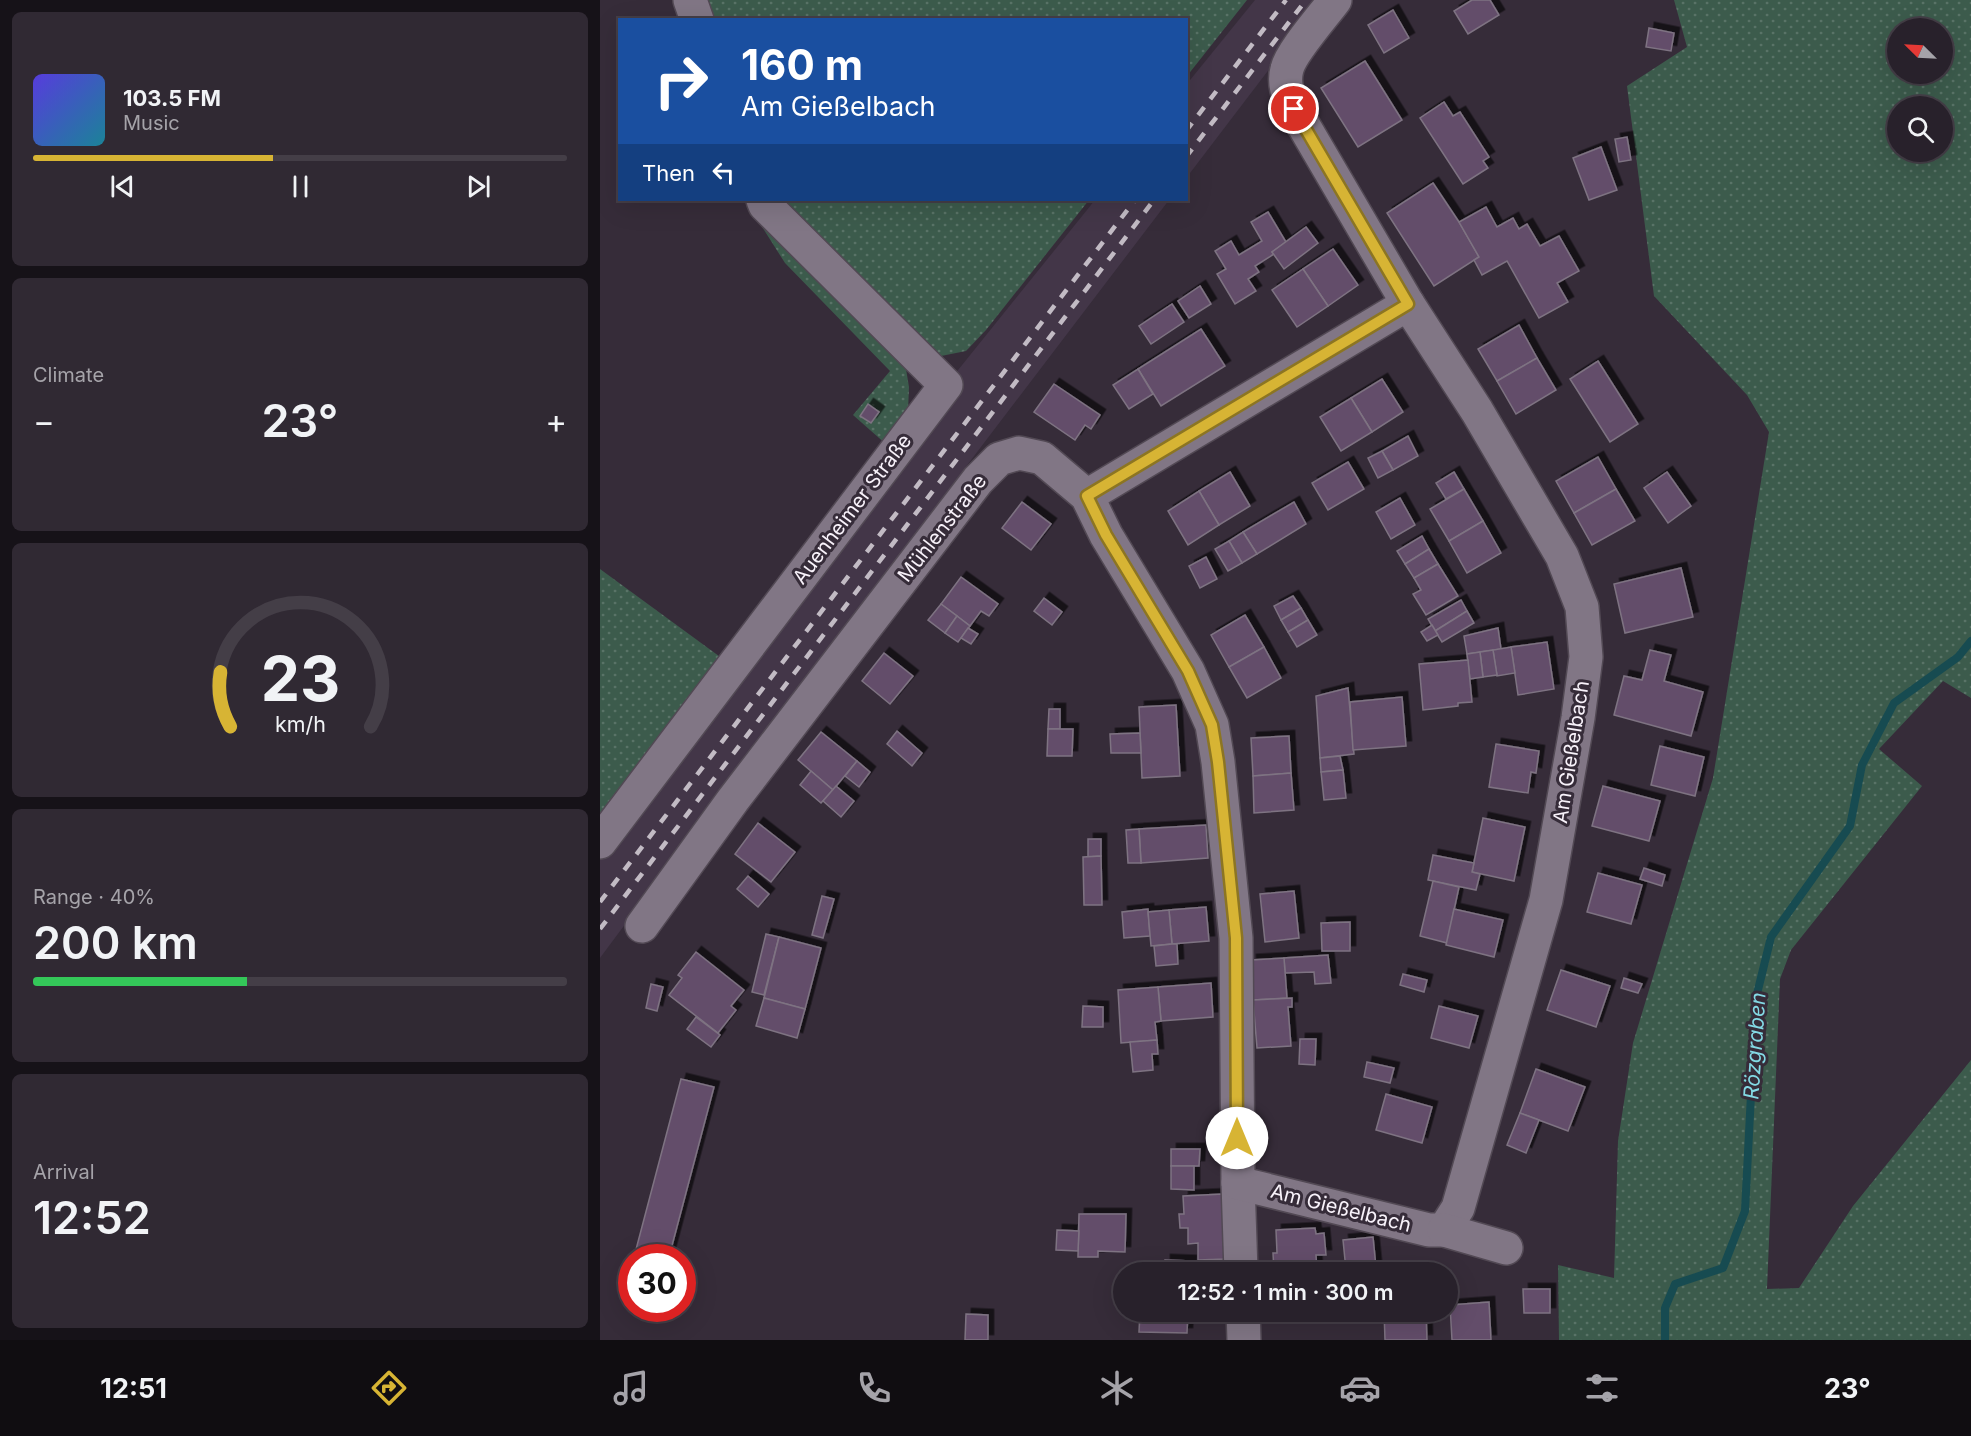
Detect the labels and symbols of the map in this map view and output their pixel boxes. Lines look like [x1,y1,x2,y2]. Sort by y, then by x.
north arrow [1887,18,1953,84]
pin [1268,83,1319,134]
street label: Auenheimer Straße [788,429,916,589]
street label: Mühlenstraße [893,469,991,587]
street label: Am Gießelbach [1548,679,1594,825]
water label: Rözgraben [1738,991,1771,1100]
position arrow [1205,1106,1269,1170]
street label: Am Gießelbach [1268,1179,1414,1237]
speed limit sign: 30 [618,1244,696,1322]

